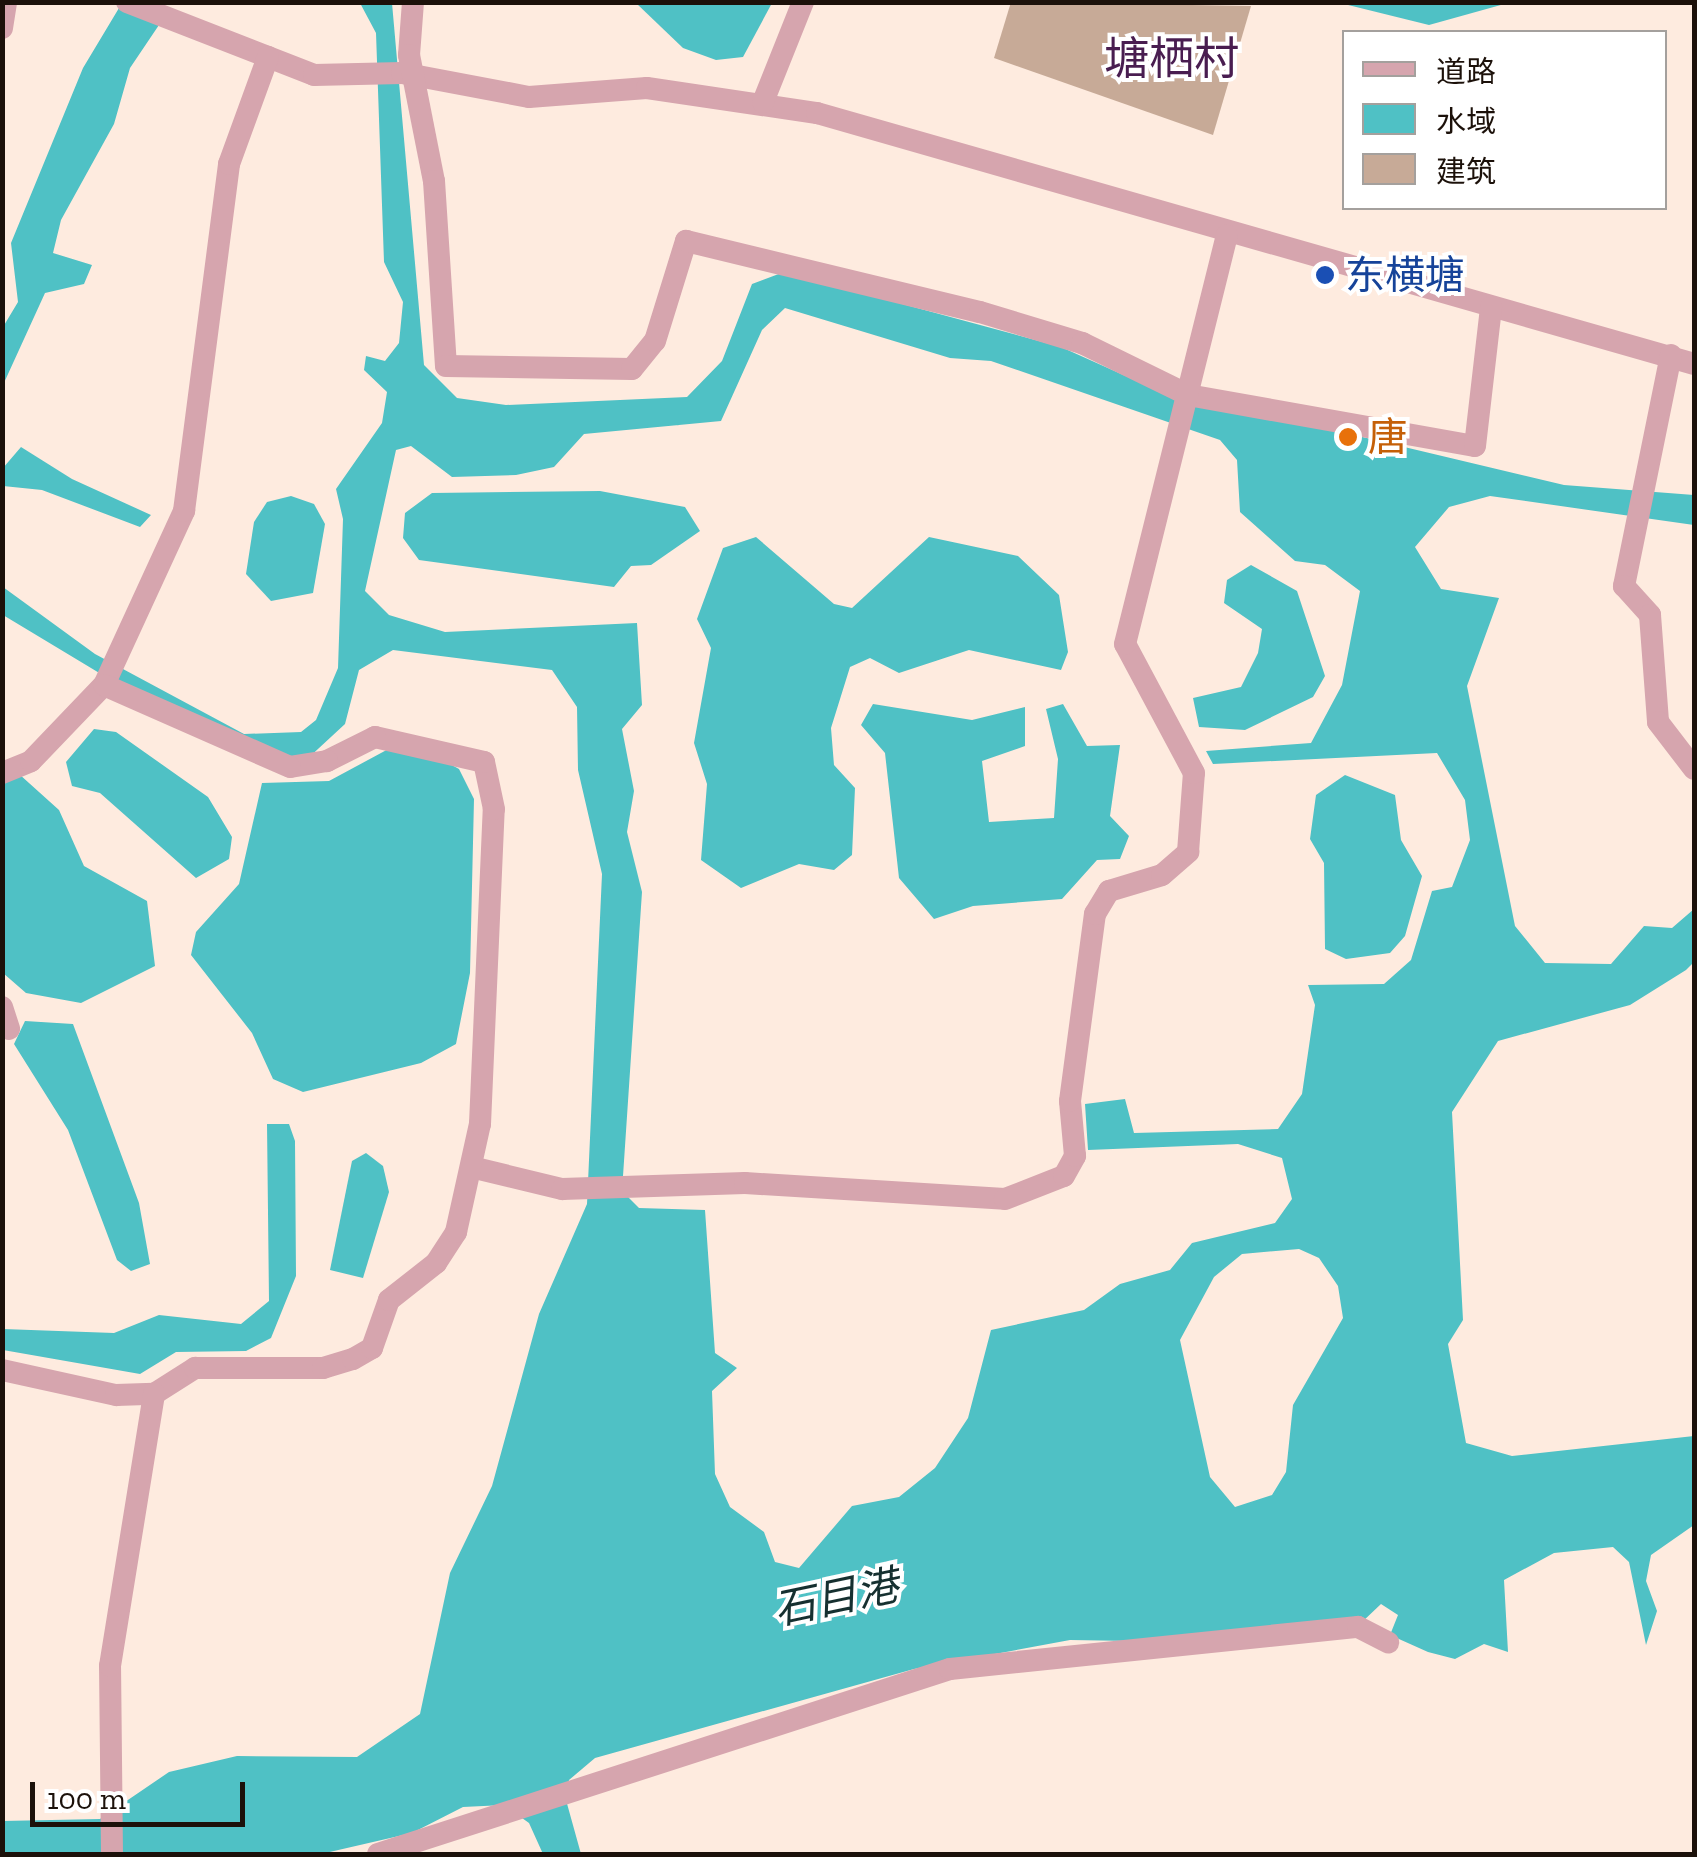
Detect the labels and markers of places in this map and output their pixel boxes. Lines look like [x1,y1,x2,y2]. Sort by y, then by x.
place label: 东横塘 [1345,251,1465,299]
marker: 东横塘 [1314,264,1336,286]
place label: 唐 [1368,413,1408,461]
marker: 唐 [1337,426,1359,448]

